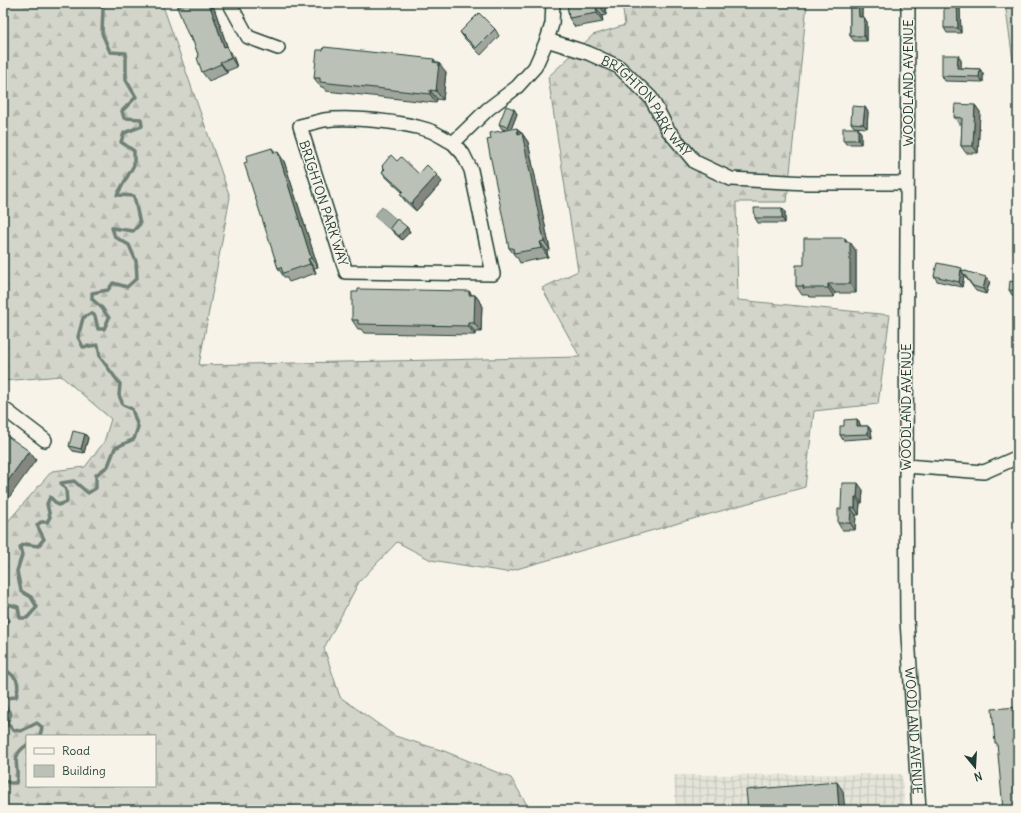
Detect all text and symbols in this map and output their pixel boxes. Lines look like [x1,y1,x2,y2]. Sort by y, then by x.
street label: WOODLAND AVENUE [900,19,917,147]
street label: BRIGHTON PARK WAY [598,52,695,160]
street label: BRIGHTON PARK WAY [295,138,352,268]
street label: WOODLAND AVENUE [898,343,915,471]
street label: WOODLAND AVENUE [901,667,926,795]
legend [26,735,156,787]
text: Road [62,743,90,758]
north arrow [955,747,995,787]
text: Building [62,763,106,778]
text: N [972,769,984,784]

